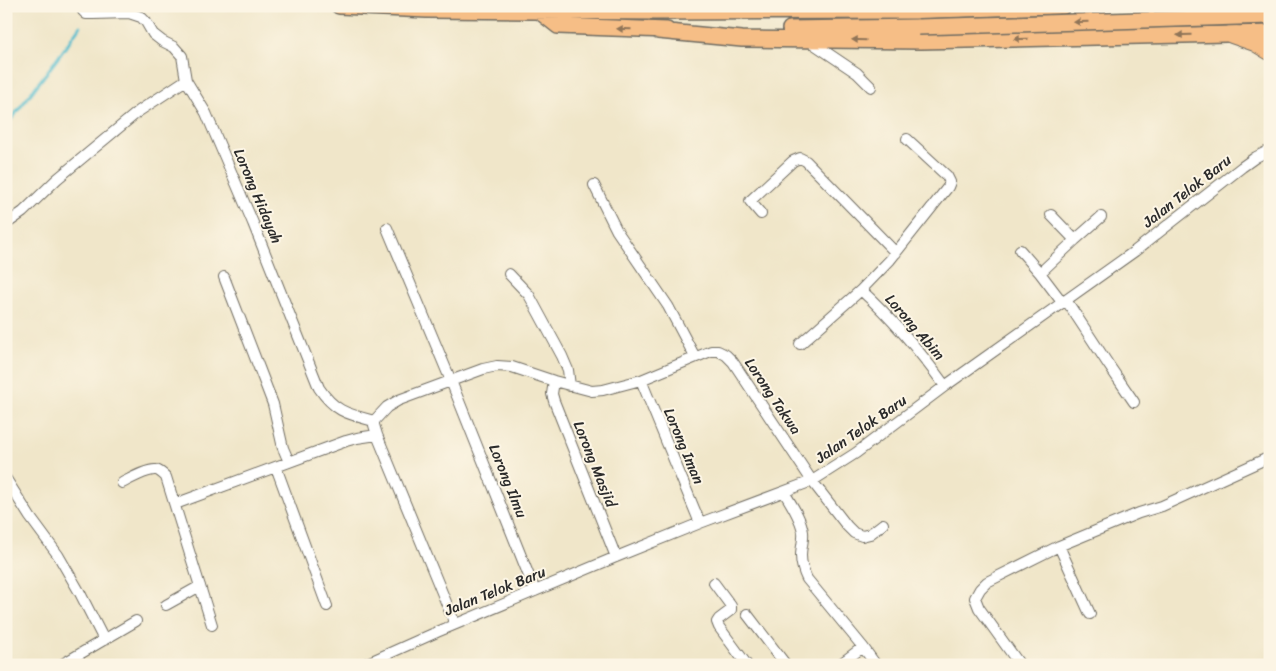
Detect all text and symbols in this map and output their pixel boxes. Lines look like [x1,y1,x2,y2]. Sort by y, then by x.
one-way arrow [1073,18,1089,26]
one-way arrow [616,25,632,33]
one-way arrow [1175,31,1191,39]
one-way arrow [1013,35,1029,43]
one-way arrow [850,36,866,44]
street label: Lorong Hidayah [226,144,290,248]
street label: Jalan Telok Baru [1136,148,1237,235]
street label: Lorong Abim [878,288,952,366]
street label: Lorong Takwa [738,352,809,440]
street label: Jalan Telok Baru [809,388,912,471]
street label: Lorong Iman [656,404,712,488]
street label: Lorong Masjid [566,417,625,512]
street label: Lorong Ilmu [481,440,535,522]
street label: Jalan Telok Baru [439,559,550,624]

